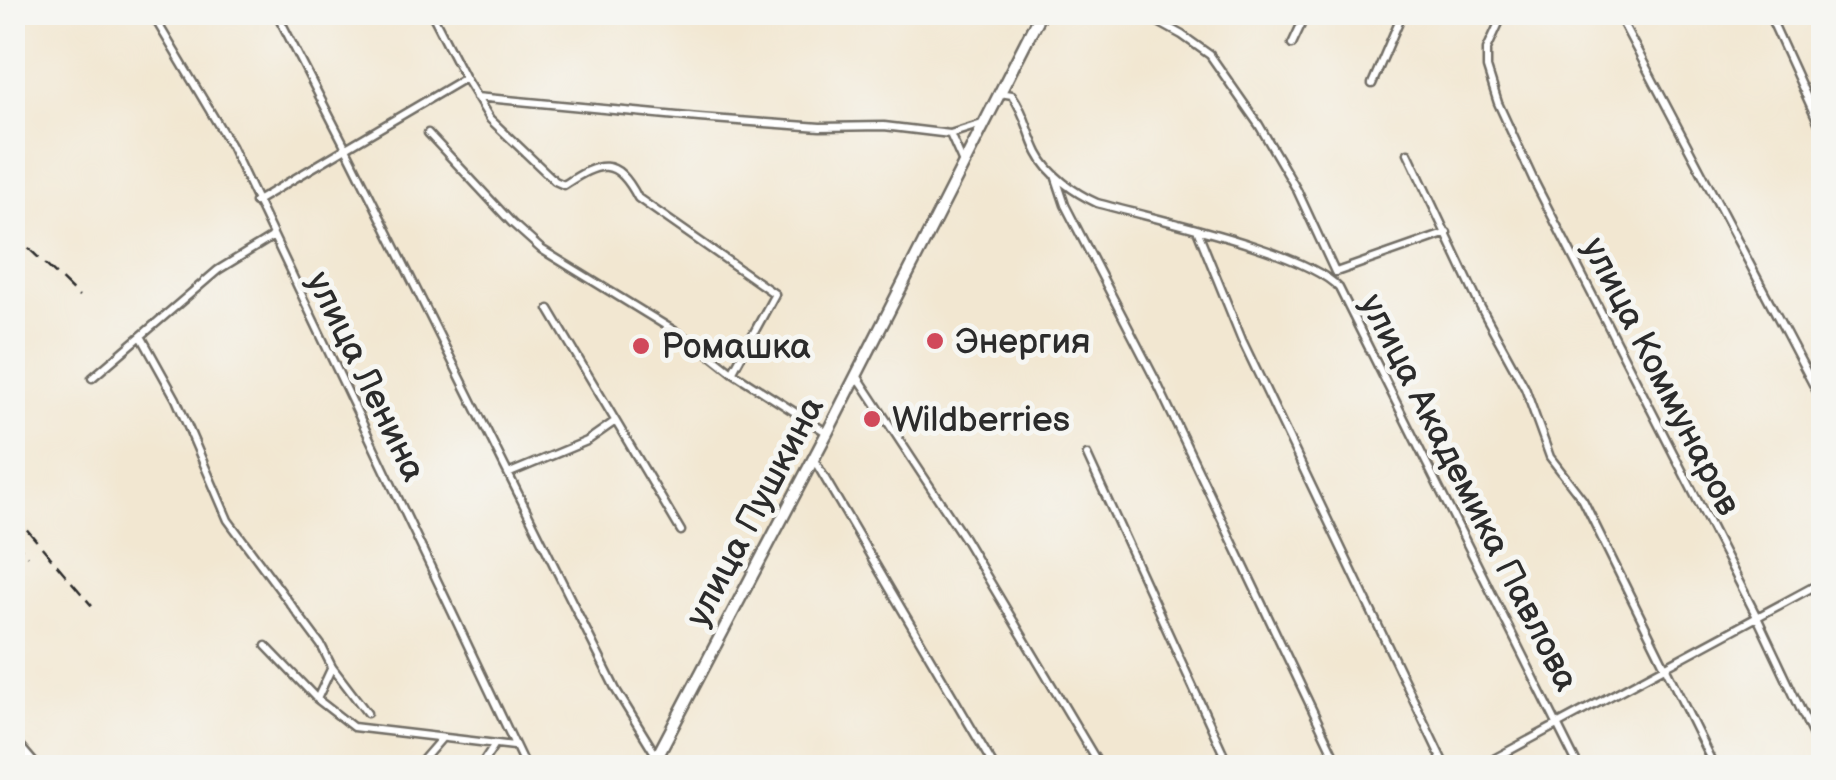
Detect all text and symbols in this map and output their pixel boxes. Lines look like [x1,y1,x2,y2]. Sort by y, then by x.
street label: улица Коммунаров [1572,230,1749,523]
street label: улица Ленина [296,265,435,489]
street label: улица Академика Павлова [1350,287,1588,699]
place label: Энергия [955,321,1090,364]
place label: Ромашка [661,326,811,369]
marker: Энергия [924,330,946,352]
marker: Ромашка [630,335,652,357]
street label: улица Пушкина [677,389,834,634]
place label: Wildberries [892,399,1070,442]
marker: Wildberries [861,408,883,430]

